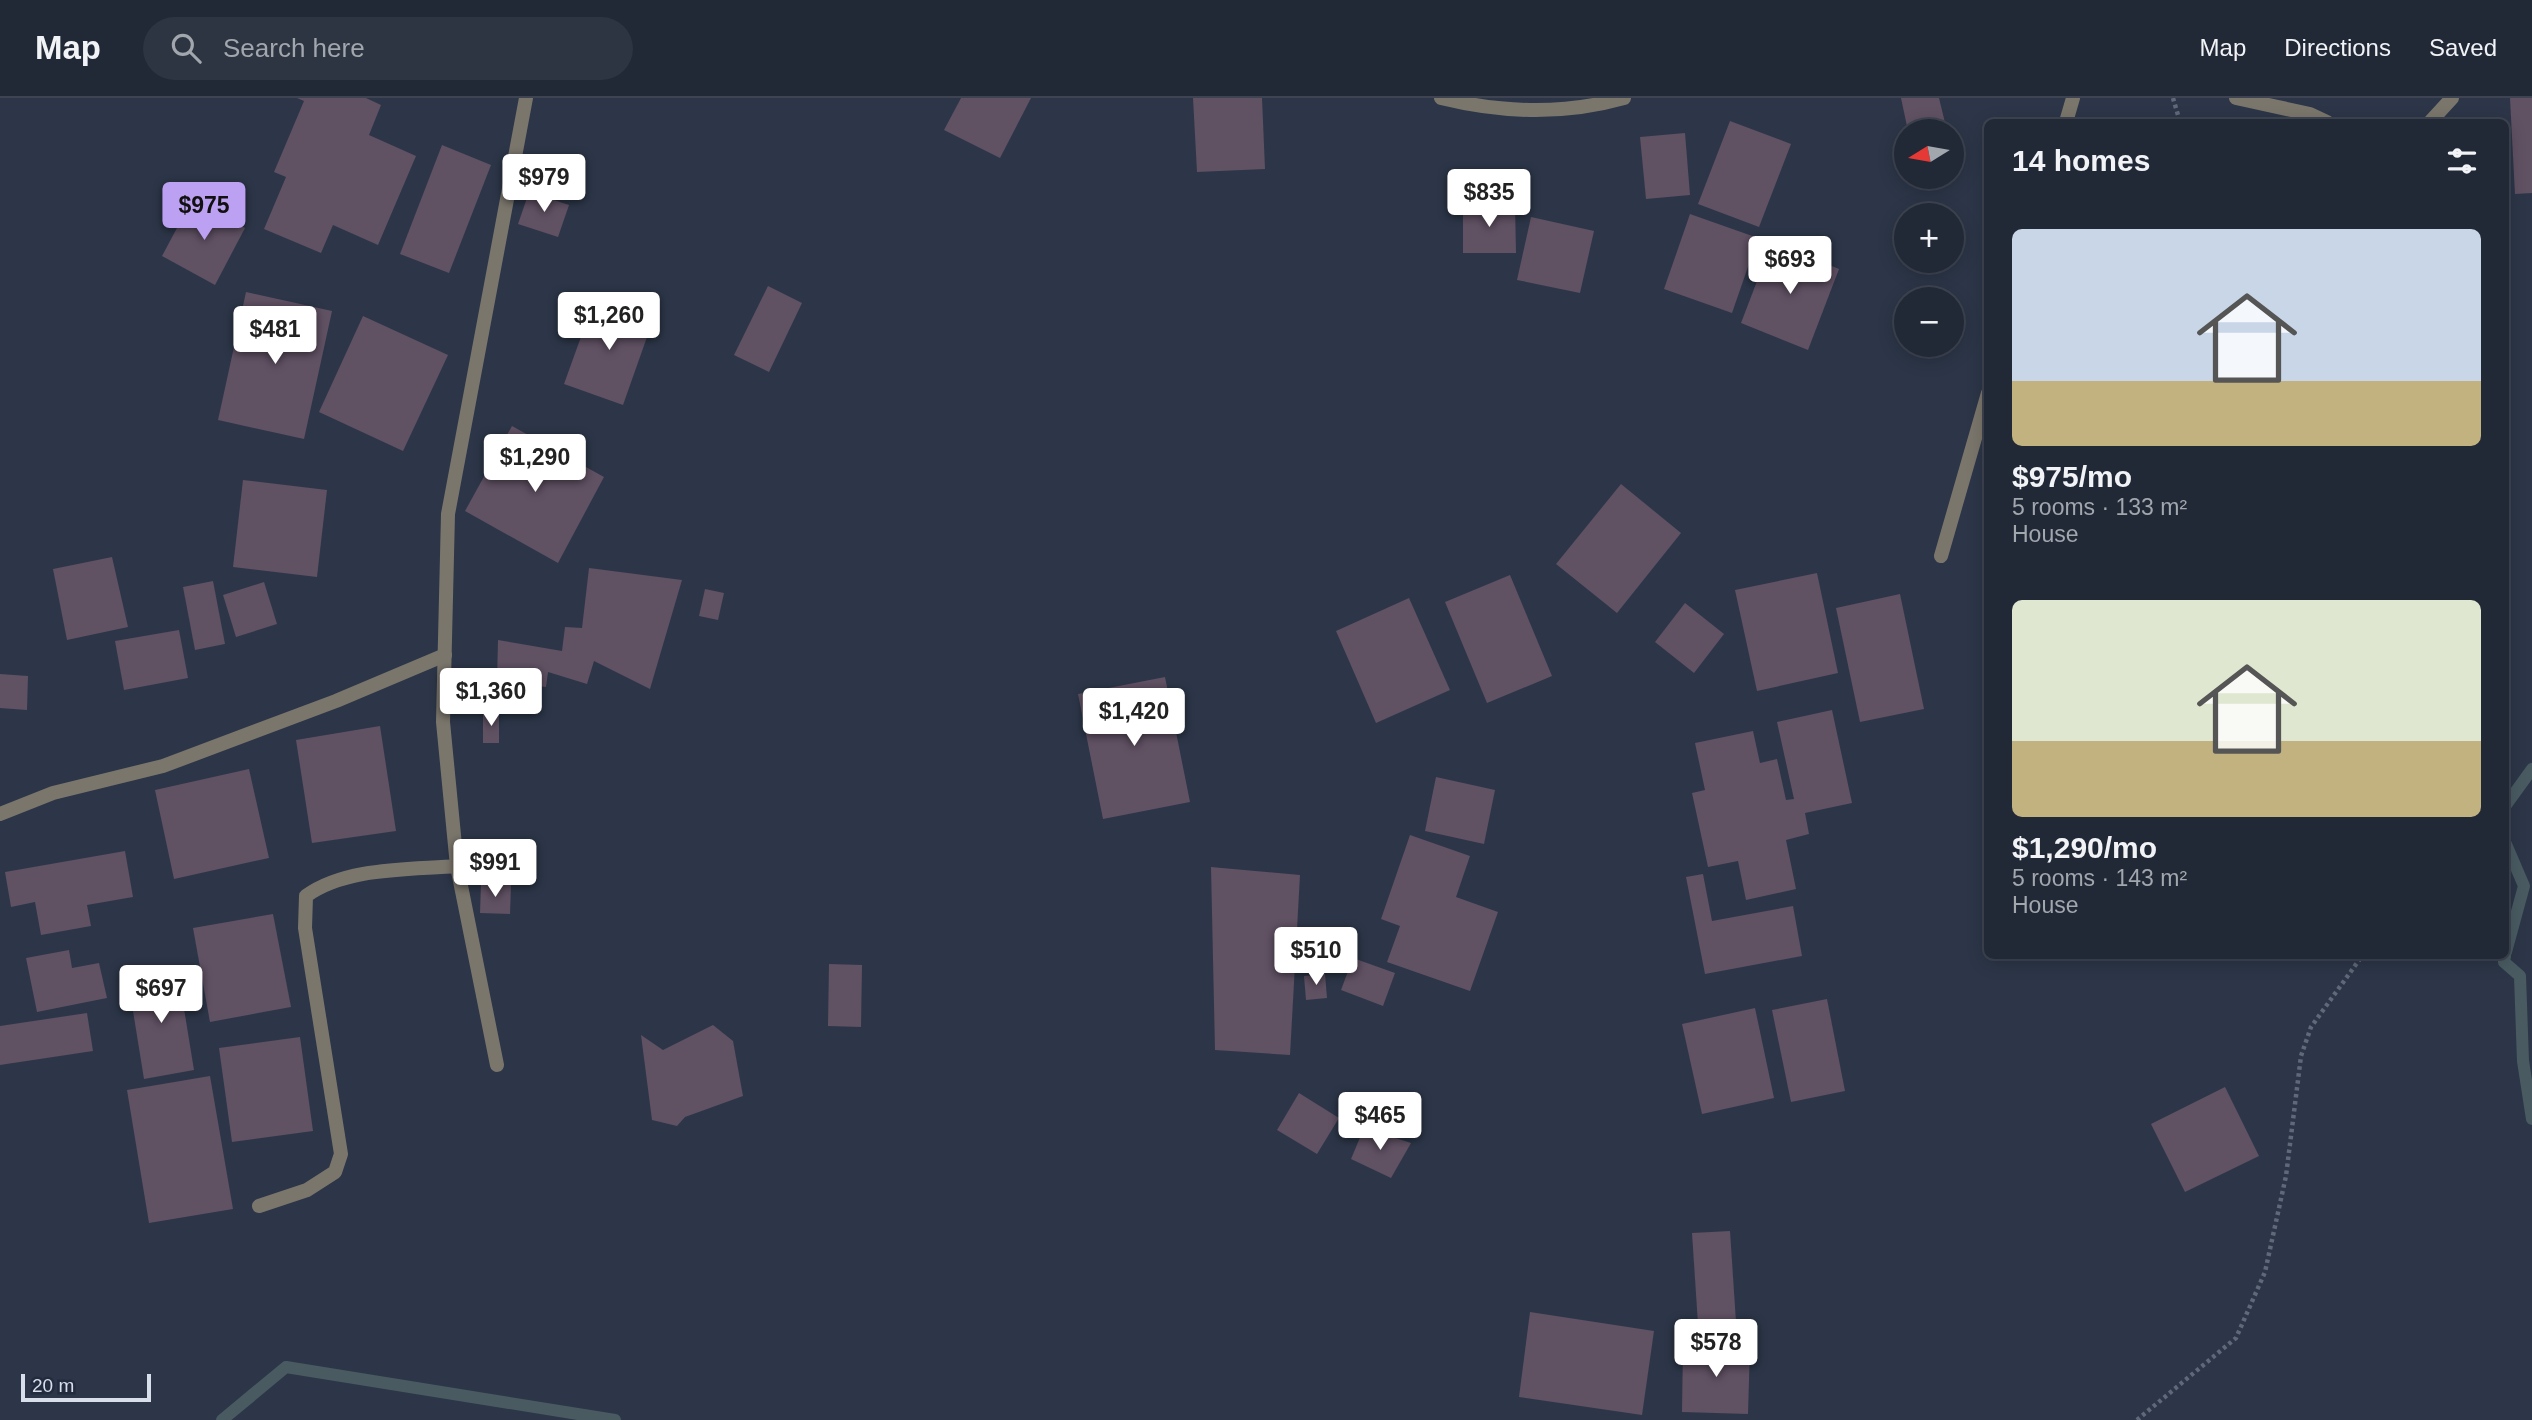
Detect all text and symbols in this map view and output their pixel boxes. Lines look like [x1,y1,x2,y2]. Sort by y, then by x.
search box [143,17,633,80]
text: Map [35,29,101,66]
icon: search [167,29,205,67]
text: Search here [223,33,365,63]
text: Map [2200,34,2246,61]
text: Directions [2284,34,2391,61]
text: Saved [2429,34,2497,61]
north arrow [1894,119,1964,189]
map controls [1894,119,1964,357]
icon: filters [2443,142,2481,180]
text: 14 homes [2012,144,2150,177]
pin: $979 [503,155,585,214]
text: $979 [518,164,570,190]
pin: $835 [1448,170,1530,229]
text: $835 [1463,179,1515,205]
pin: $975 [163,183,245,242]
text: $975 [178,192,230,218]
button: + [1894,203,1964,273]
pin: $693 [1749,236,1831,296]
text: $693 [1764,246,1816,272]
icon: home [2184,275,2310,401]
button: − [1894,287,1964,357]
pin: $1,260 [552,292,666,352]
text: $1,260 [574,302,644,328]
pin: $481 [234,306,316,366]
text: $481 [249,316,301,342]
pin: $1,290 [478,434,592,494]
text: $1,290 [500,444,570,470]
text: $975/mo [2012,460,2132,493]
text: 5 rooms · 133 m² [2012,494,2187,520]
text: House [2012,521,2078,547]
icon: home [2184,646,2310,772]
pin: $1,360 [434,668,548,728]
text: $1,360 [456,678,526,704]
pin: $1,420 [1077,688,1191,748]
text: $1,420 [1099,698,1169,724]
text: $1,290/mo [2012,831,2157,864]
pin: $991 [454,840,536,899]
text: $991 [469,849,521,875]
text: 5 rooms · 143 m² [2012,865,2187,891]
text: House [2012,892,2078,918]
pin: $510 [1275,928,1357,987]
text: $510 [1290,937,1342,963]
pin: $697 [120,965,202,1025]
text: $697 [135,975,187,1001]
pin: $465 [1339,1093,1421,1152]
text: $465 [1354,1102,1406,1128]
pin: $578 [1675,1320,1757,1379]
text: $578 [1690,1329,1742,1355]
scale bar [21,1371,150,1403]
text: 20 m [32,1375,74,1396]

